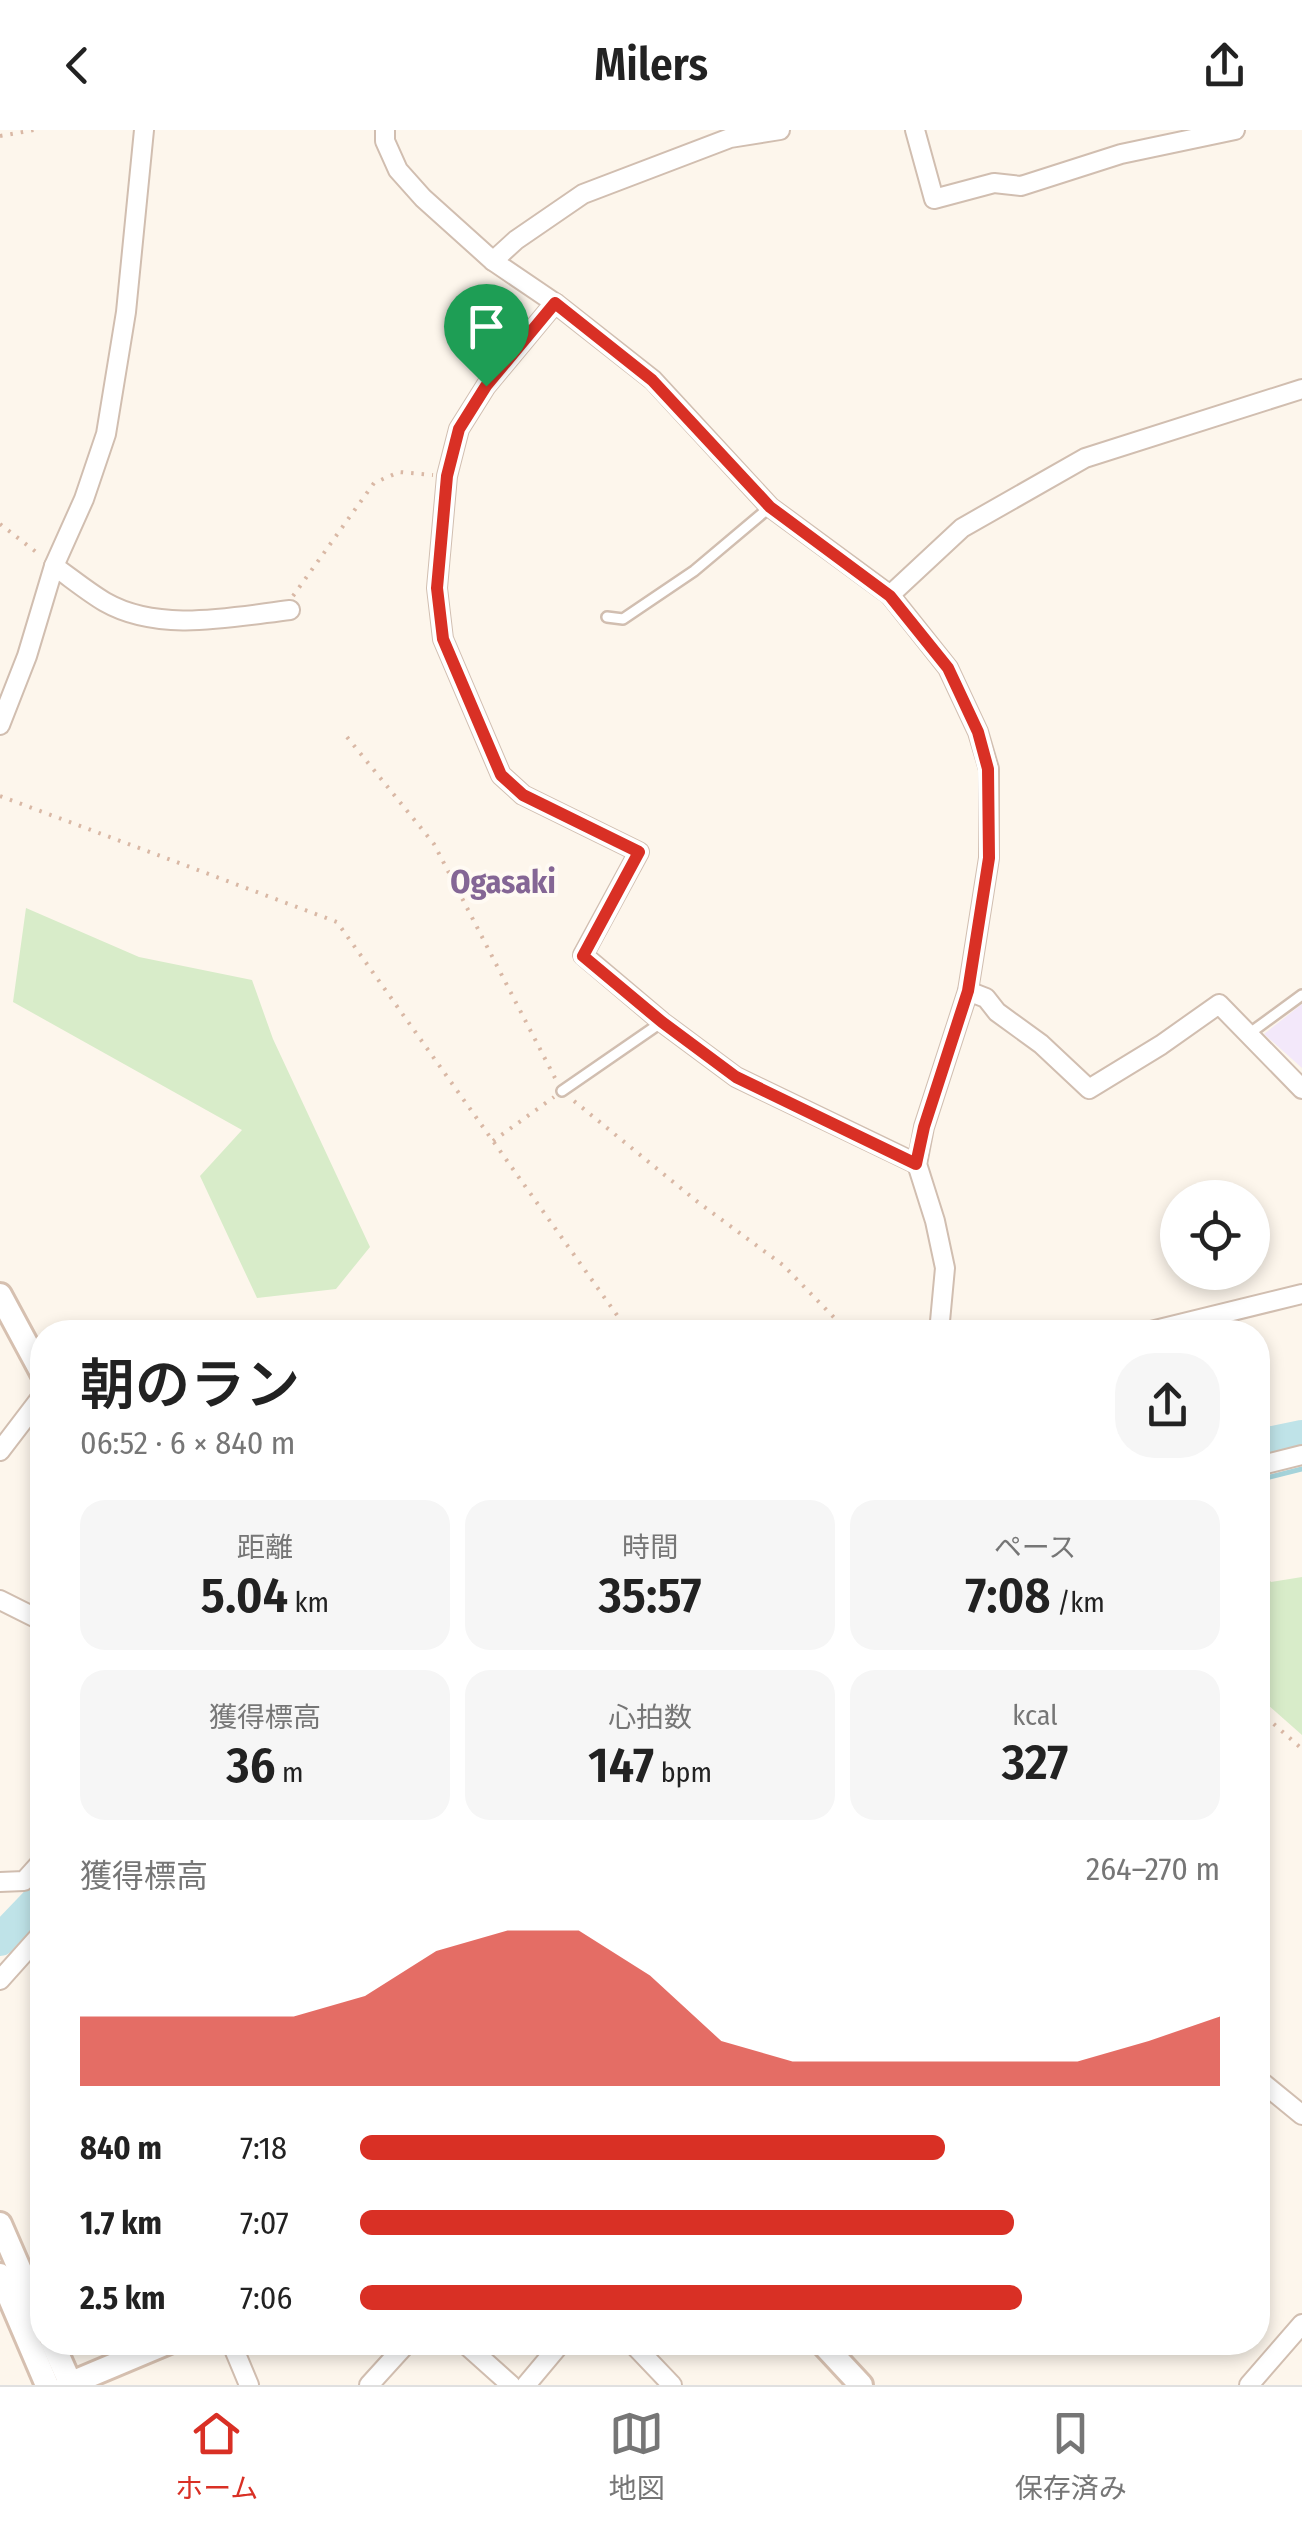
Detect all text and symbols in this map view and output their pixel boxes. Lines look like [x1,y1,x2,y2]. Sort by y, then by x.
icon: back [50,38,105,93]
text: Milers [594,38,708,92]
icon: share [1197,38,1252,93]
pin [444,284,529,387]
icon: arrive [459,299,514,354]
district label: Ogasaki [450,863,556,901]
map controls [1160,1180,1270,1290]
button: locate [1160,1180,1270,1290]
text: 朝のラン [80,1353,300,1419]
button: share [1115,1353,1220,1458]
text: 06:52 · 6 × 840 m [80,1424,295,1462]
text: 距離 [237,1531,293,1564]
text: 時間 [622,1531,678,1564]
text: ペース [994,1531,1076,1564]
text: 5.04 [201,1565,288,1625]
text: 35:57 [598,1565,702,1625]
text: 7:08 [965,1565,1051,1625]
text: km [288,1586,329,1619]
text: /km [1051,1586,1105,1619]
text: kcal [1012,1699,1058,1732]
text: 獲得標高 [209,1701,321,1734]
text: 心拍数 [608,1701,692,1734]
text: 327 [1002,1732,1068,1792]
text: 36 [226,1735,276,1795]
text: 147 [588,1735,654,1795]
text: m [276,1756,304,1789]
text: bpm [654,1756,712,1789]
text: 264–270 m [1086,1850,1220,1888]
text: 獲得標高 [80,1857,208,1895]
text: 840 m [80,2129,162,2167]
text: 7:18 [240,2129,287,2167]
text: 1.7 km [80,2204,162,2242]
text: 7:07 [240,2204,289,2242]
text: 2.5 km [80,2279,166,2317]
text: 7:06 [240,2279,292,2317]
tab: ホーム [175,2406,258,2506]
tab: 地図 [609,2406,665,2506]
tab: 保存済み [1015,2406,1127,2506]

